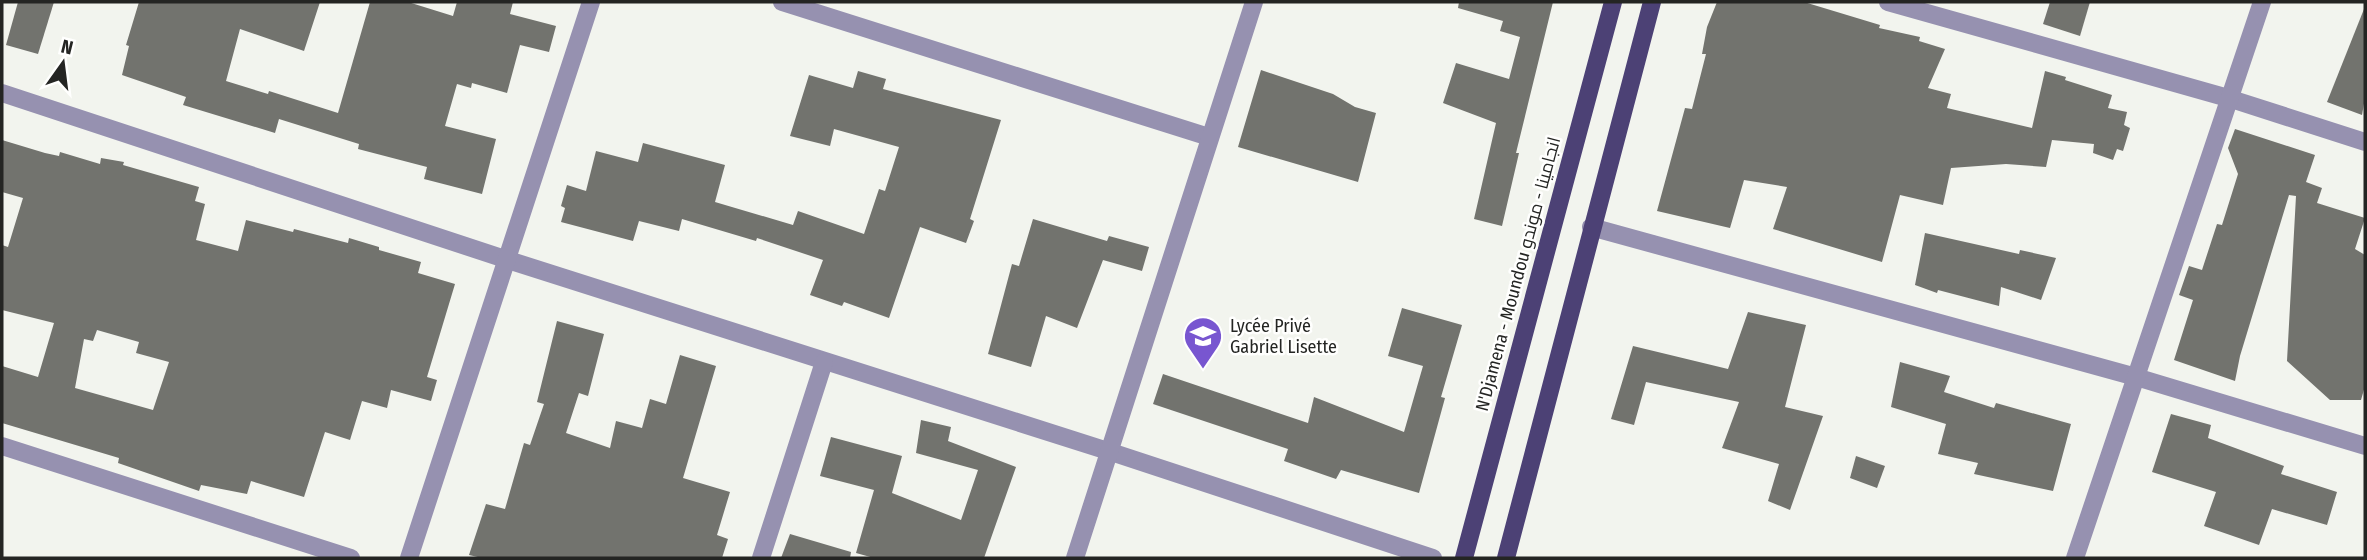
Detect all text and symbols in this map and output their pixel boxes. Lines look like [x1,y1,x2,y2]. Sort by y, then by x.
north arrow [28,28,98,98]
text: N [59,34,75,60]
street label: N'Djamena - Moundou انجامينا - موندو [1471,134,1565,414]
school or university icon: Lycée Privé Gabriel Lisette [1182,315,1224,370]
place label: Lycée Privé Gabriel Lisette [1230,315,1337,358]

